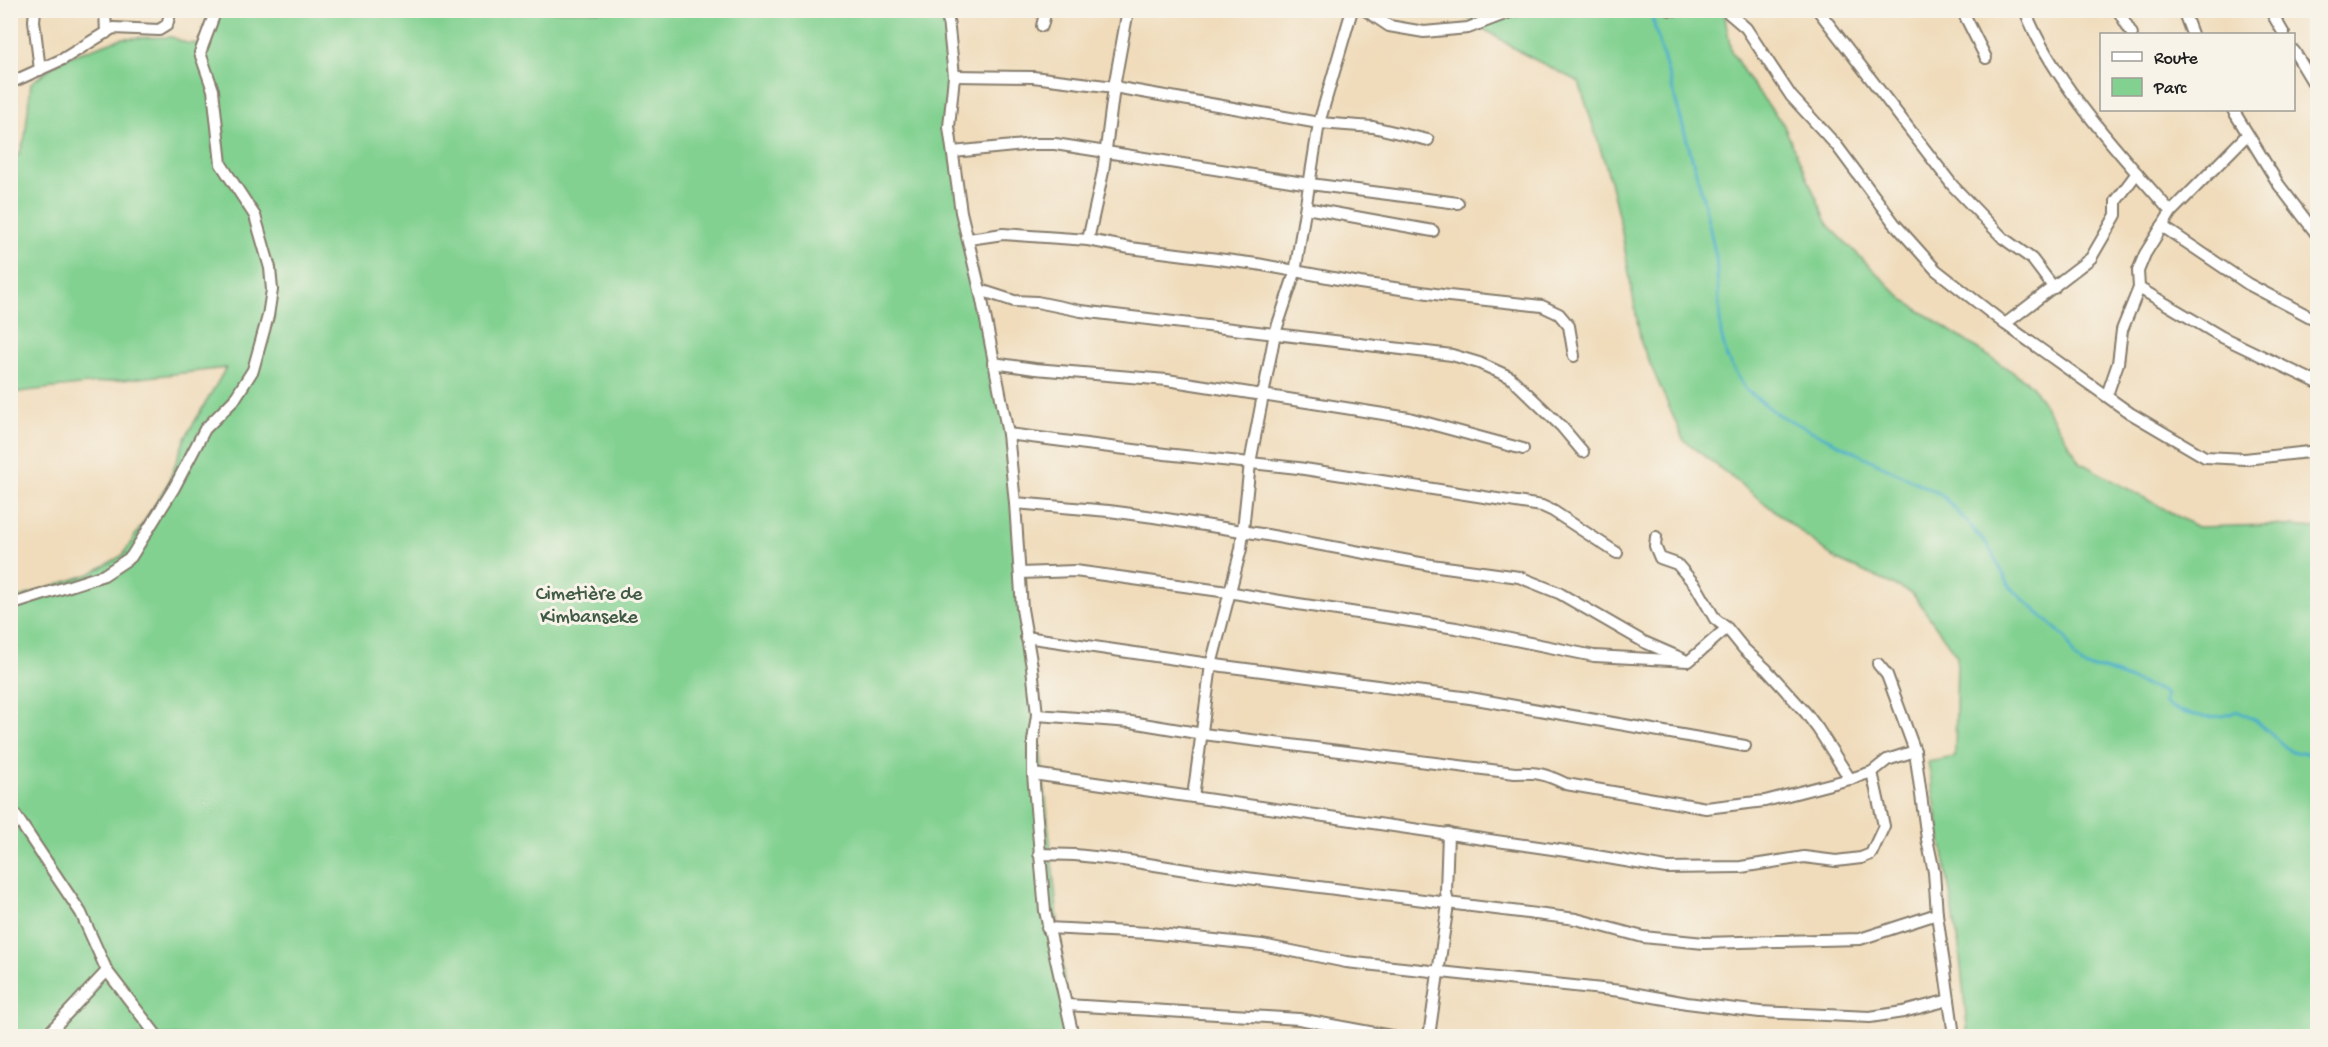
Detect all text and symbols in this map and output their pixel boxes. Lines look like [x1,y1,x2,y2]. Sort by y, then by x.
legend [2100,33,2295,111]
text: Route [2154,49,2199,70]
text: Parc [2153,79,2187,100]
park label: Cimetière de Kimbanseke [536,584,643,630]

